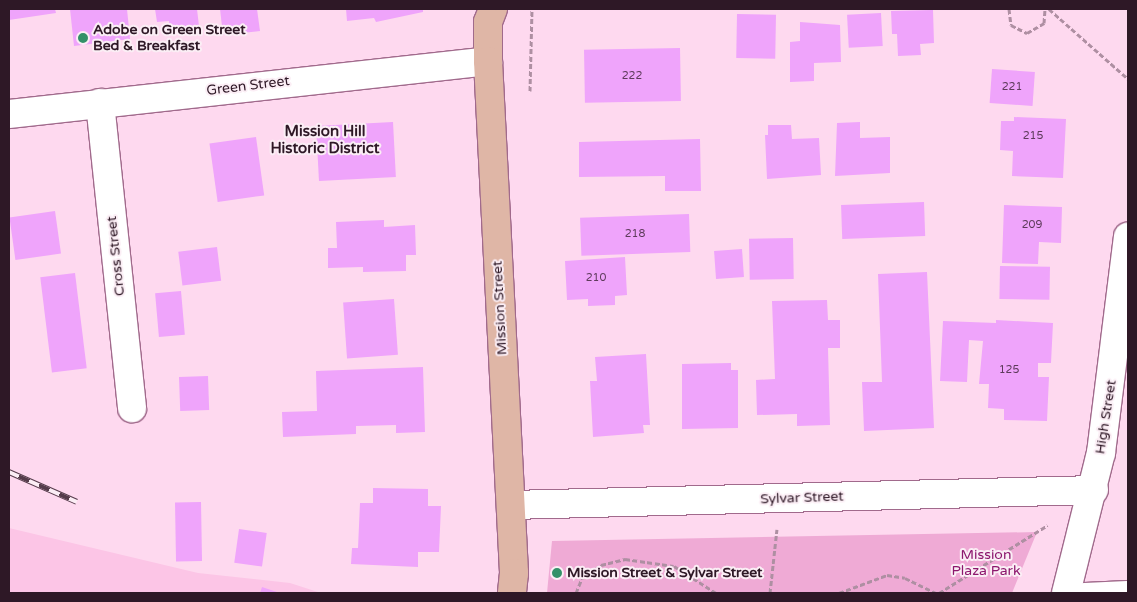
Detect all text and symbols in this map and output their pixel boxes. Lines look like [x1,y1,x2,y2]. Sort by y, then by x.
place label: Adobe on Green Street Bed & Breakfast [93,22,245,54]
marker: Adobe on Green Street Bed & Breakfast [77,32,89,44]
house number: 222 [622,69,642,83]
street label: Green Street [205,73,291,99]
house number: 221 [1002,80,1022,94]
district label: Mission Hill Historic District [270,122,380,157]
house number: 215 [1023,129,1043,143]
street label: Cross Street [103,215,129,297]
house number: 209 [1022,218,1042,232]
house number: 218 [625,227,645,241]
street label: Mission Street [489,260,511,356]
house number: 210 [586,271,606,285]
house number: 125 [999,363,1019,377]
street label: High Street [1092,379,1120,455]
street label: Sylvar Street [760,488,844,508]
park label: Mission Plaza Park [951,547,1021,580]
place label: Mission Street & Sylvar Street [567,565,762,581]
marker: Mission Street & Sylvar Street [551,567,563,579]

